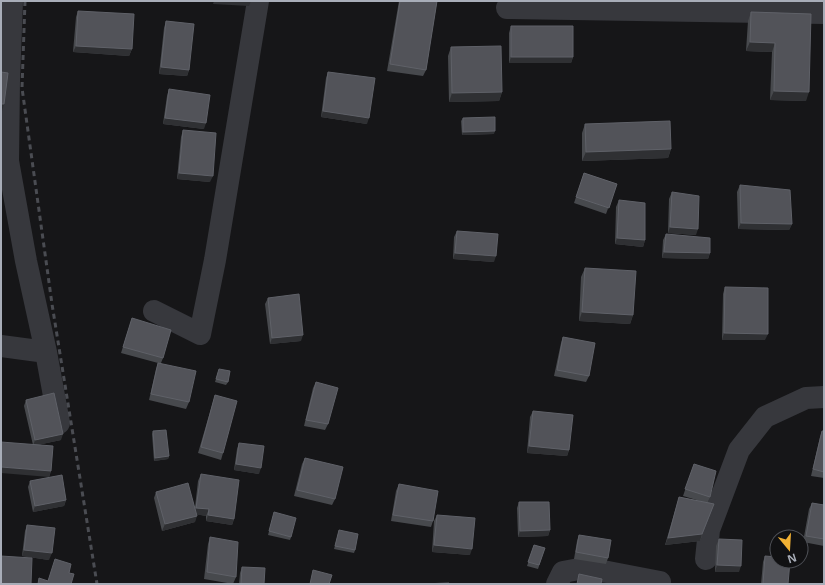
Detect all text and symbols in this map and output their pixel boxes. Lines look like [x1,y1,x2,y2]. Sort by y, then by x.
north arrow [769,529,809,569]
text: N [786,550,799,568]

